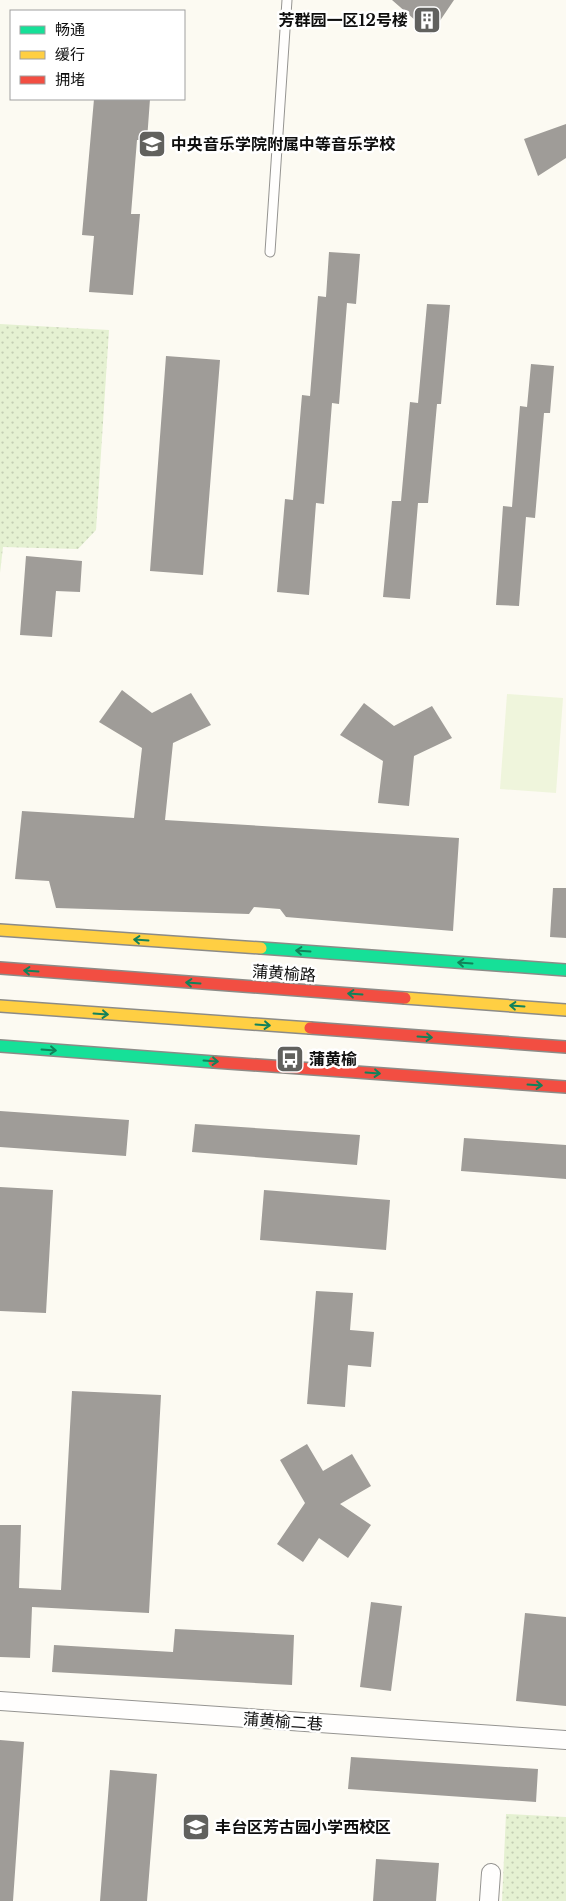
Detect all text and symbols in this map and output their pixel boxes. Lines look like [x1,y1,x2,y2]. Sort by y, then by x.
building icon: 芳群园一区12号楼 [412,5,442,35]
legend [10,10,185,100]
place label: 芳群园一区12号楼 [279,10,408,30]
text: 畅通 [55,20,85,39]
text: 缓行 [55,45,85,64]
text: 拥堵 [55,70,85,89]
school or university icon: 中央音乐学院附属中等音乐学校 [137,129,167,159]
place label: 中央音乐学院附属中等音乐学校 [171,134,396,154]
one-way arrow [133,935,149,945]
one-way arrow [295,947,311,956]
one-way arrow [457,958,473,968]
street label: 蒲黄榆路 [251,961,317,985]
one-way arrow [23,966,39,975]
one-way arrow [186,978,202,987]
one-way arrow [348,990,364,999]
one-way arrow [510,1002,526,1011]
one-way arrow [93,1009,109,1018]
one-way arrow [255,1021,271,1030]
one-way arrow [417,1033,433,1042]
bus stop icon: 蒲黄榆 [275,1044,305,1074]
one-way arrow [40,1045,56,1054]
place label: 蒲黄榆 [309,1049,357,1069]
one-way arrow [202,1057,218,1066]
one-way arrow [364,1069,380,1078]
one-way arrow [527,1080,543,1090]
street label: 蒲黄榆二巷 [242,1708,324,1734]
school or university icon: 丰台区芳古园小学西校区 [181,1812,211,1842]
place label: 丰台区芳古园小学西校区 [215,1817,391,1837]

